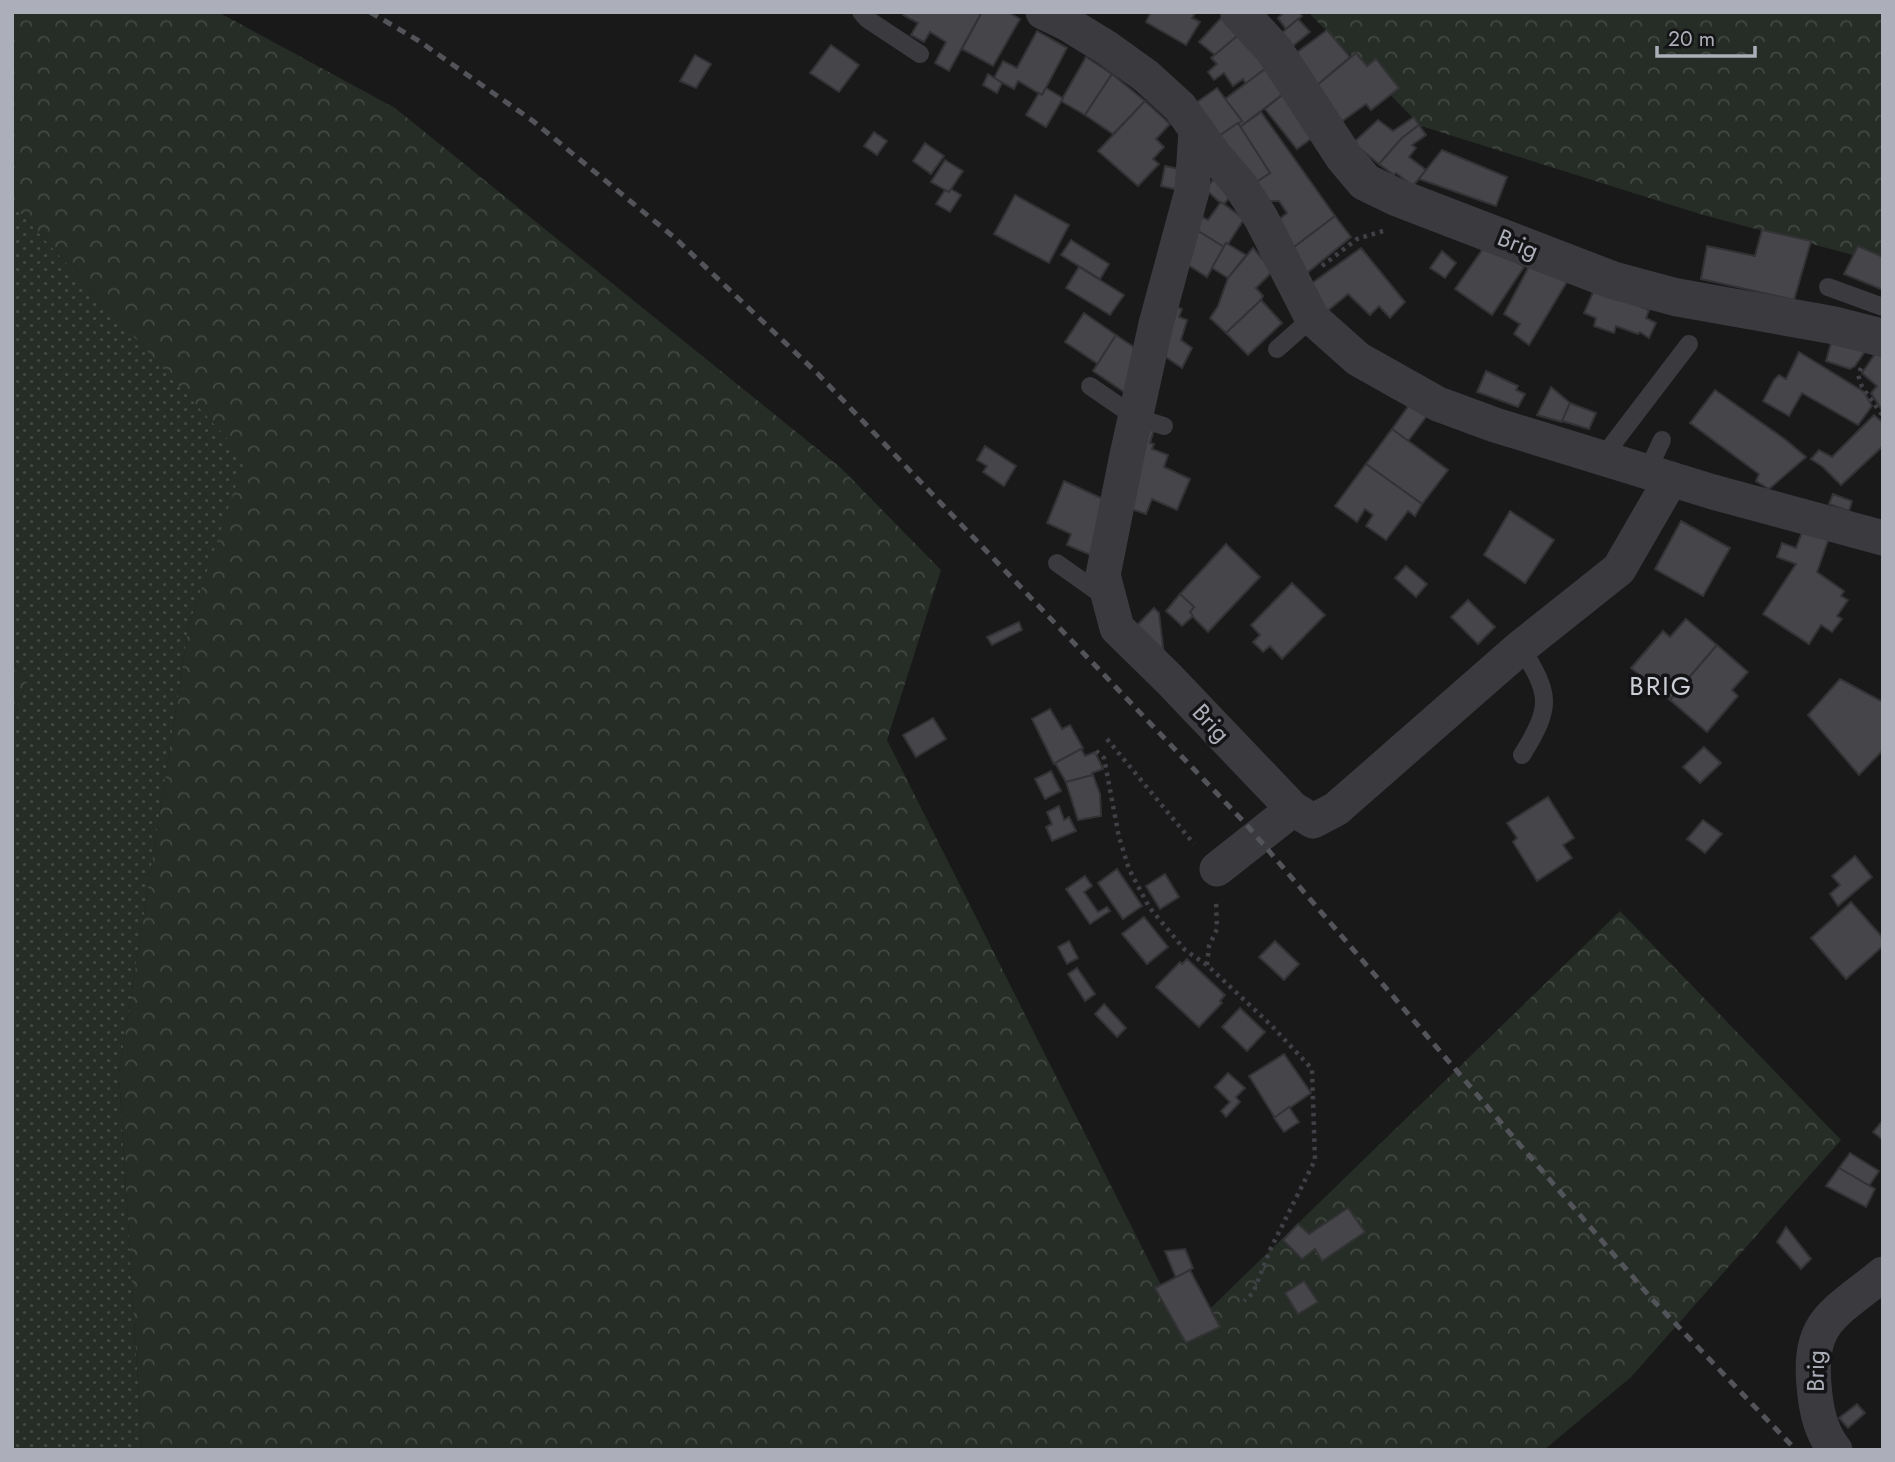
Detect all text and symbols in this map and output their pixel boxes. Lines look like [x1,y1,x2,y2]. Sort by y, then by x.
scale bar [1657,14,1755,58]
text: 20 m [1668,24,1715,54]
street label: Brig [1492,220,1544,268]
district label: BRIG [1629,667,1693,705]
street label: Brig [1184,696,1238,750]
street label: Brig [1798,1350,1833,1392]

